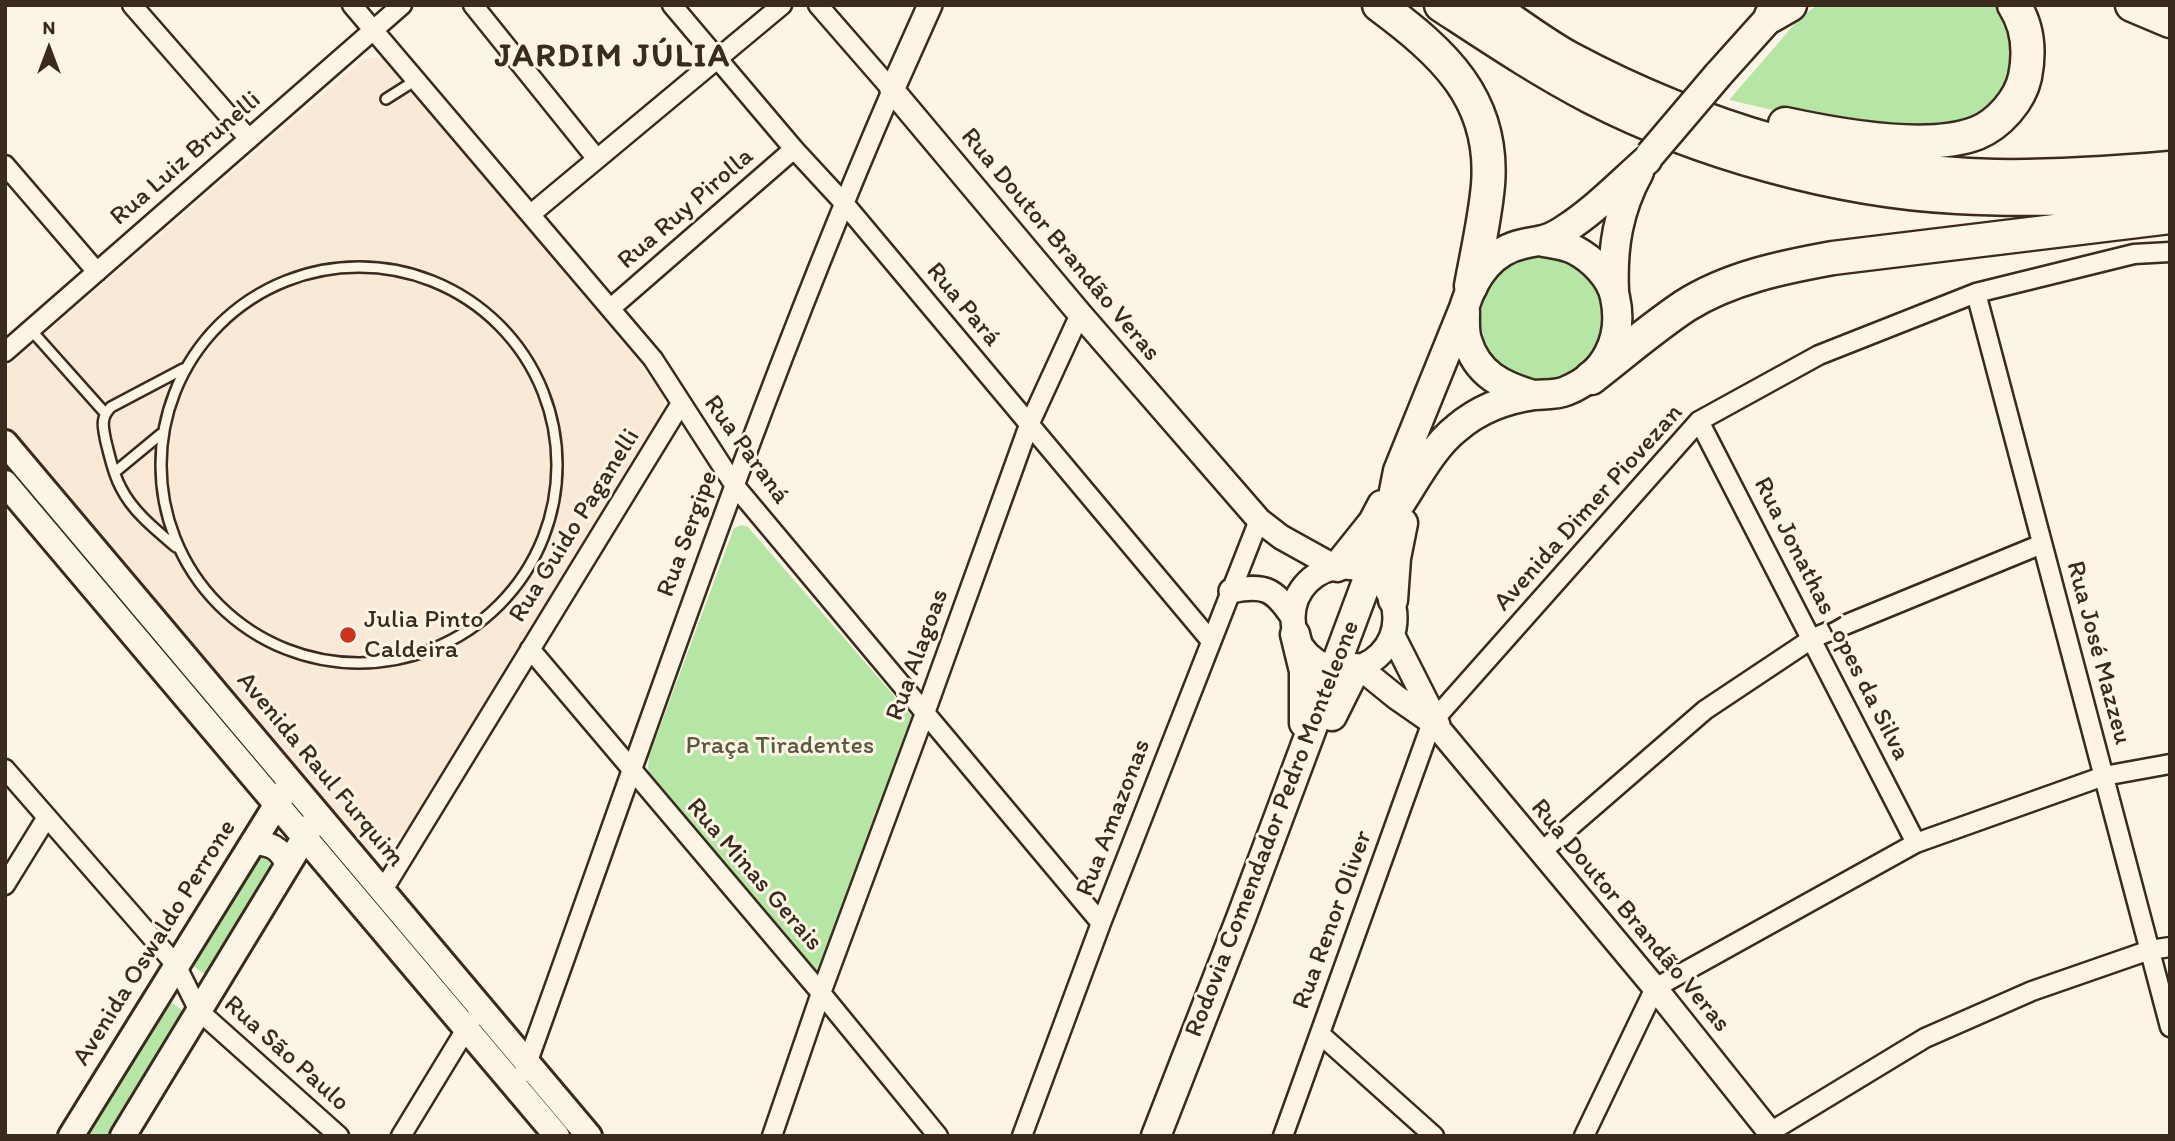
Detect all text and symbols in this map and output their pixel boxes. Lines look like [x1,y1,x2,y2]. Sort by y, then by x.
north arrow [14,14,84,84]
text: N [43,16,55,39]
district label: JARDIM JÚLIA [498,38,728,78]
street label: Rua Luiz Brunelli [104,85,268,233]
street label: Rua Doutor Brandão Veras [953,122,1167,368]
street label: Rua Ruy Pirolla [612,141,760,277]
street label: Rua Pará [919,257,1007,353]
street label: Rua Paraná [696,390,796,510]
street label: Avenida Dimer Piovezan [1488,398,1690,618]
street label: Rua Guido Paganelli [503,423,647,629]
street label: Rua Sergipe [651,467,725,601]
street label: Rua Jonathas Lopes da Silva [1746,472,1916,766]
street label: Rua José Mazzeu [2059,558,2137,748]
street label: Rua Alagoas [880,585,956,725]
place label: Julia Pinto Caldeira [364,604,483,666]
street label: Rodovia Comendador Pedro Monteleone [1179,616,1367,1042]
marker: Julia Pinto Caldeira [338,625,358,645]
street label: Avenida Raul Furquim [229,666,411,874]
park label: Praça Tiradentes [686,730,874,762]
street label: Rua Amazonas [1070,735,1158,901]
street label: Rua Minas Gerais [679,792,829,958]
street label: Rua Doutor Brandão Veras [1523,793,1737,1039]
street label: Avenida Oswaldo Perrone [66,814,244,1072]
street label: Rua Renor Oliver [1286,826,1380,1014]
street label: Rua São Paulo [217,989,355,1119]

